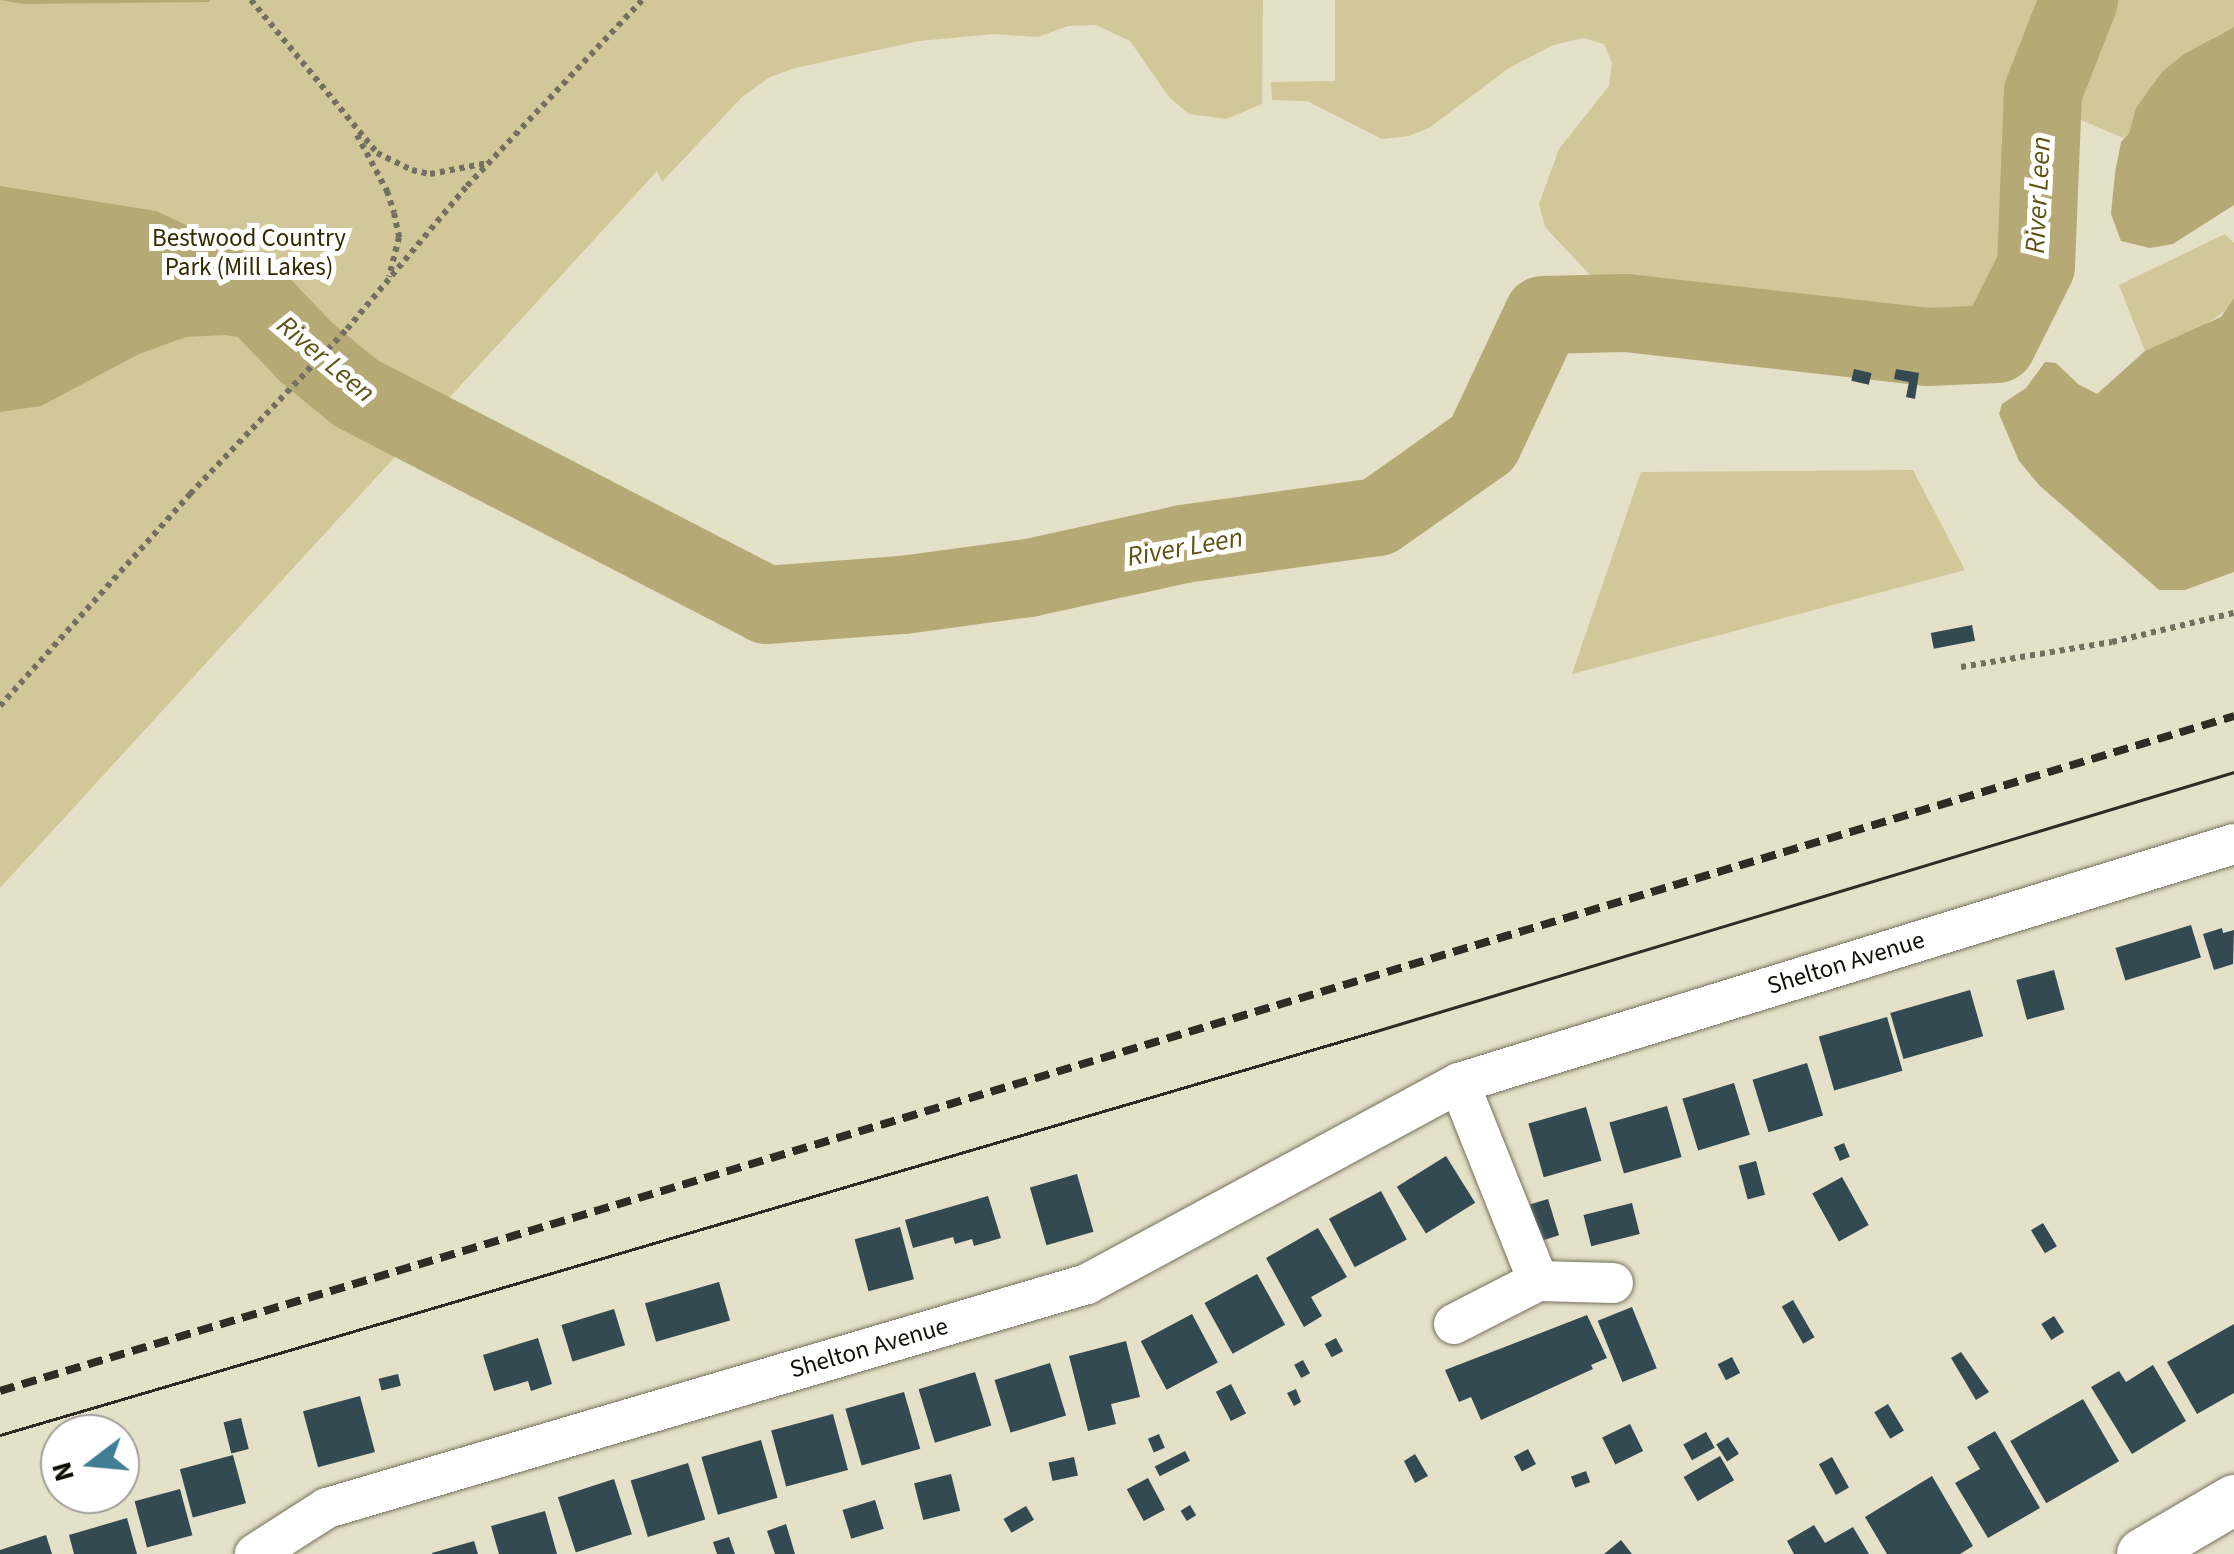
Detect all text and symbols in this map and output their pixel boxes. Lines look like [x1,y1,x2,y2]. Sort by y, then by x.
water label: River Leen [2018,136,2058,254]
park label: Bestwood Country Park (Mill Lakes) [152,224,346,283]
water label: River Leen [270,308,382,410]
water label: River Leen [1124,520,1246,574]
street label: Shelton Avenue [1764,925,1928,1001]
street label: Shelton Avenue [786,1311,952,1385]
north arrow [40,1414,140,1514]
text: N [41,1457,85,1486]

